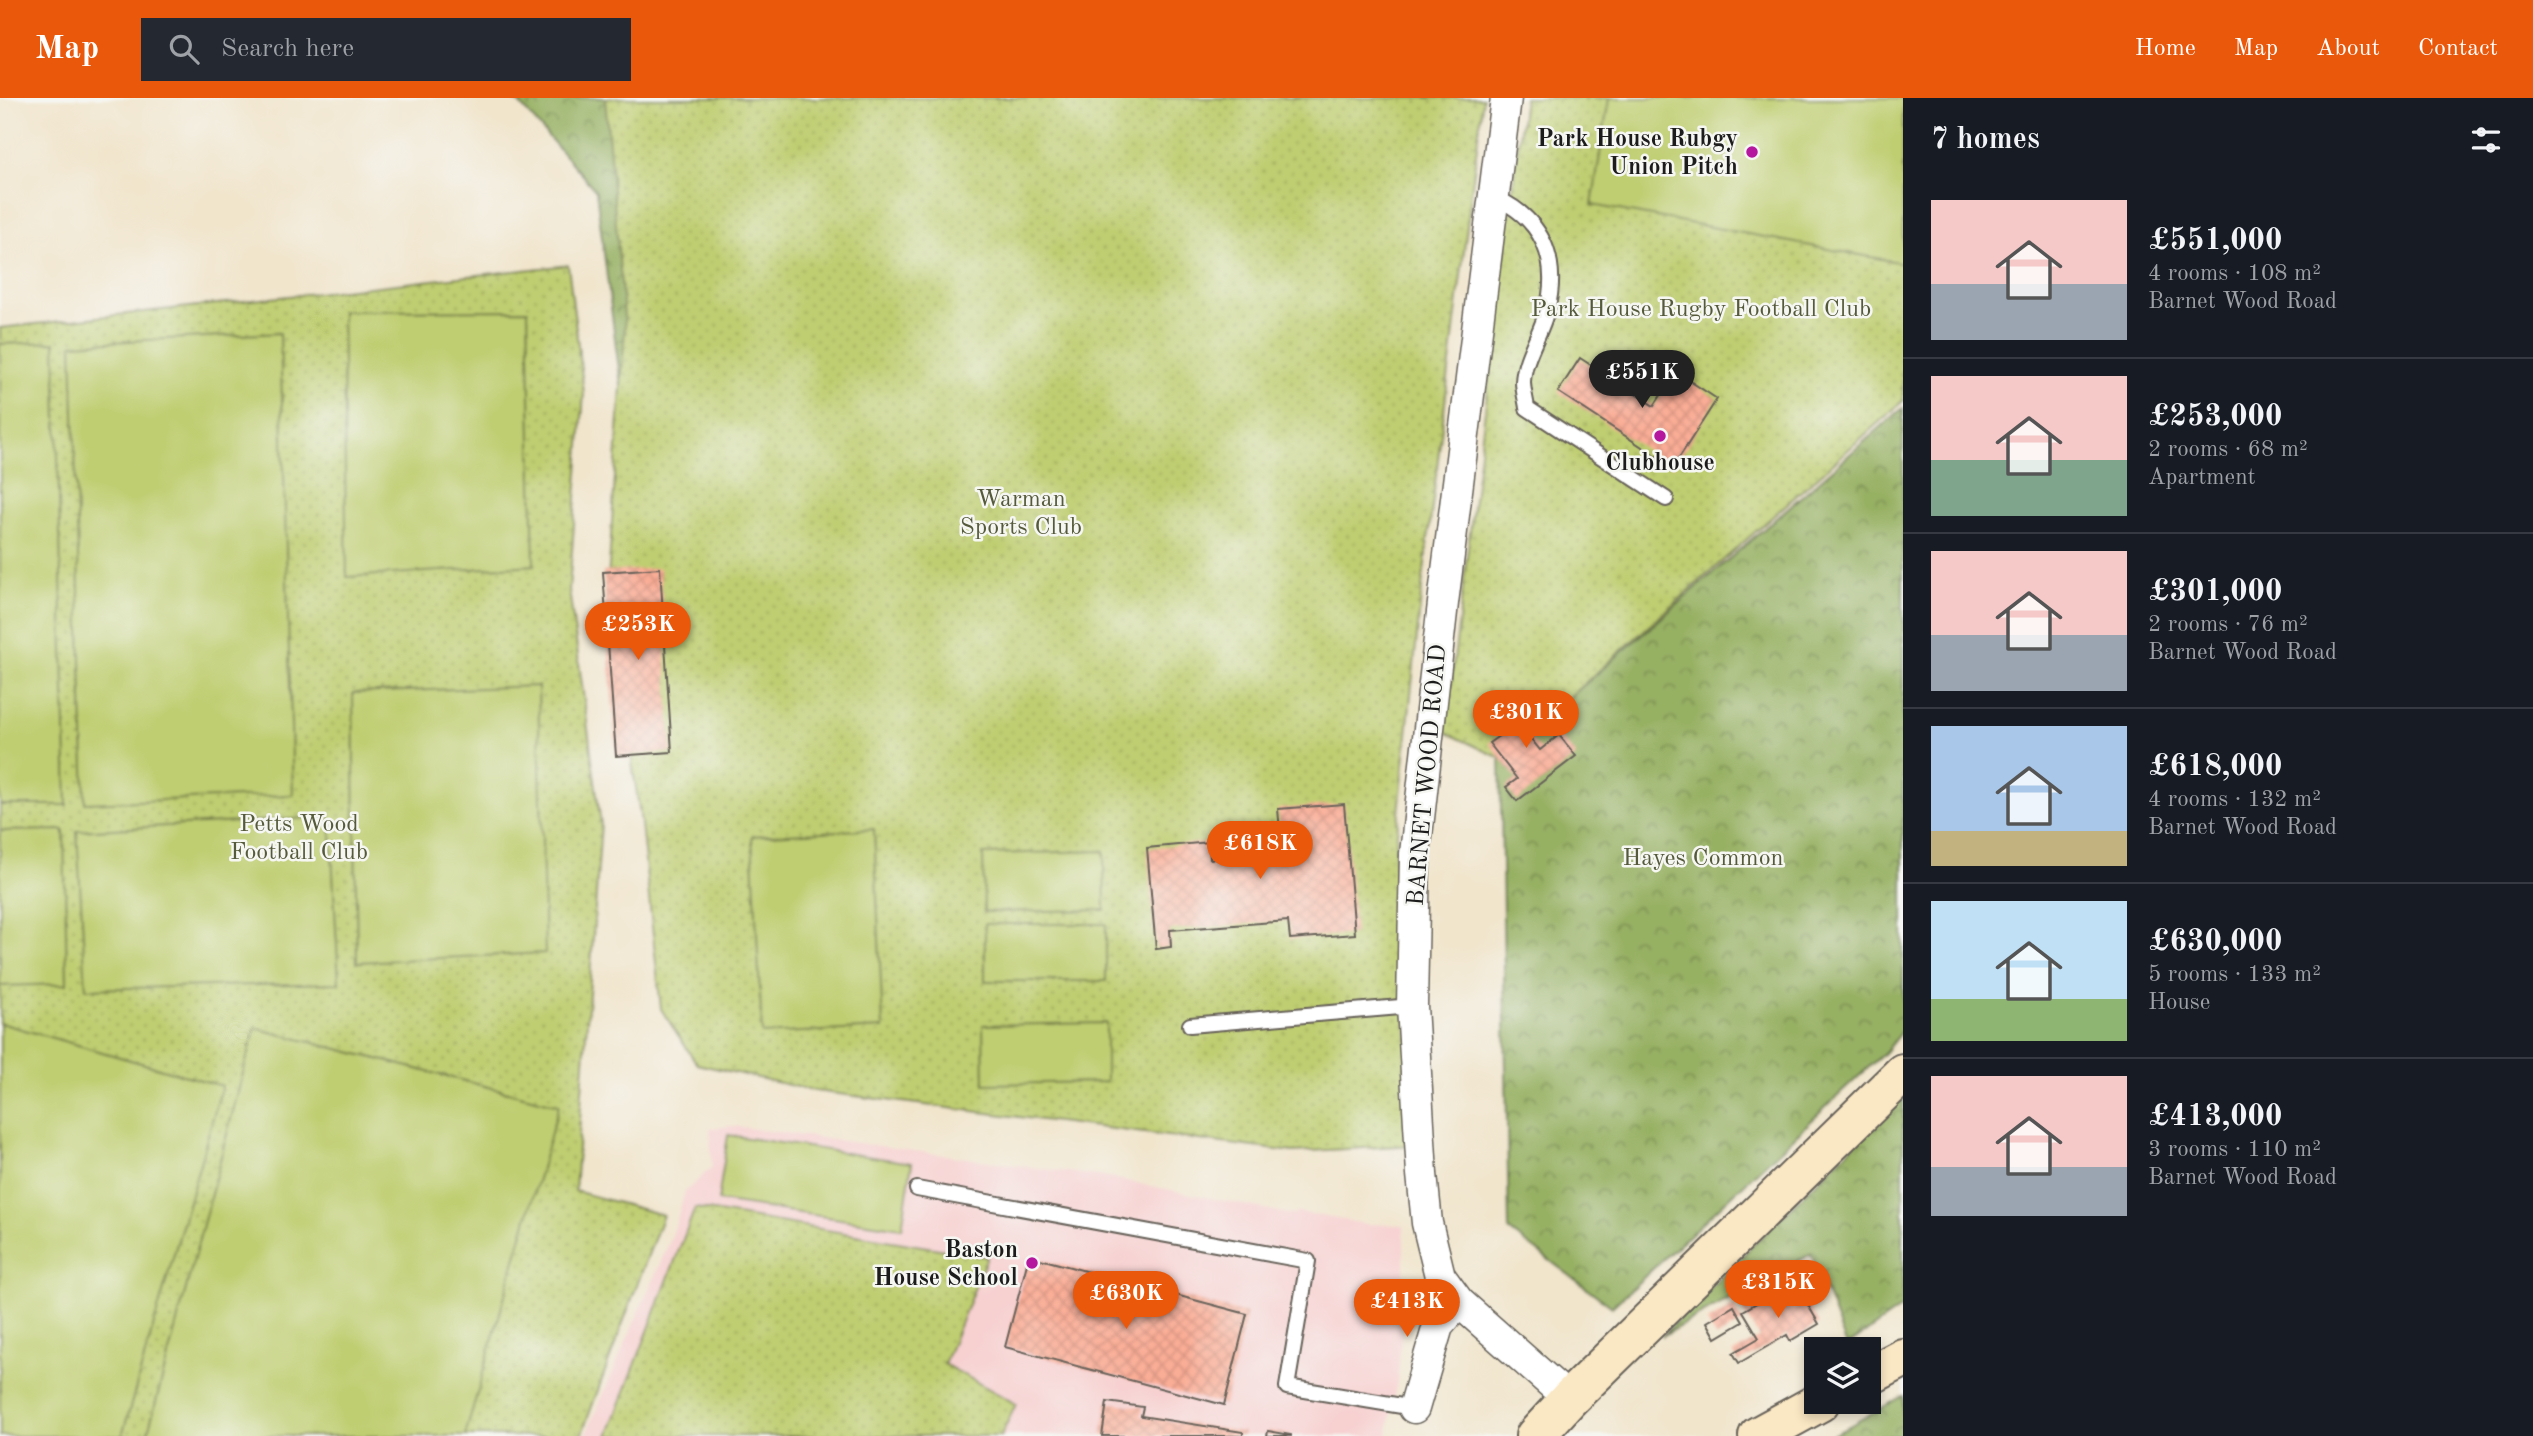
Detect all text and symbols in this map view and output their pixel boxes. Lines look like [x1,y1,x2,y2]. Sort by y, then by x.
search box [141,18,631,81]
icon: search [165,30,203,68]
text: Map [35,33,99,66]
text: Search here [221,36,354,62]
text: Home [2135,37,2196,61]
text: Map [2234,37,2278,61]
text: About [2316,37,2380,61]
text: Contact [2418,37,2498,61]
icon: filters [2467,121,2505,159]
text: 7 homes [1931,125,2040,155]
place label: Park House Rubgy Union Pitch [1537,128,1738,180]
marker: Park House Rubgy Union Pitch [1744,144,1760,160]
text: £551,000 [2148,226,2282,256]
icon: home [1987,228,2071,312]
text: 4 rooms · 108 m² [2148,262,2321,285]
text: Barnet Wood Road [2148,290,2337,313]
park label: Park House Rugby Football Club [1531,298,1871,322]
pin: £551K [1593,350,1691,410]
text: £551K [1605,361,1679,384]
text: £253,000 [2148,402,2282,432]
icon: home [1987,404,2071,488]
marker: Clubhouse [1652,428,1668,444]
text: 2 rooms · 68 m² [2148,438,2308,461]
place label: Clubhouse [1605,452,1715,476]
text: Apartment [2148,466,2256,489]
park label: Warman Sports Club [960,488,1082,540]
text: £301,000 [2148,577,2282,607]
icon: home [1987,579,2071,663]
pin: £253K [589,602,687,662]
text: £253K [601,613,675,636]
text: 2 rooms · 76 m² [2148,613,2308,636]
text: Barnet Wood Road [2148,641,2337,664]
street label: BARNET WOOD ROAD [1405,643,1451,907]
pin: £301K [1477,690,1575,750]
text: £301K [1489,701,1563,724]
text: £618,000 [2148,752,2282,782]
icon: home [1987,754,2071,838]
text: 4 rooms · 132 m² [2148,788,2321,811]
park label: Petts Wood Football Club [230,813,368,865]
text: Barnet Wood Road [2148,816,2337,839]
pin: £618K [1211,822,1309,881]
text: £618K [1223,832,1297,855]
park label: Hayes Common [1622,847,1784,871]
text: £630,000 [2148,927,2282,957]
icon: home [1987,929,2071,1013]
text: 5 rooms · 133 m² [2148,963,2321,986]
text: House [2148,991,2210,1014]
text: £413,000 [2148,1102,2282,1132]
icon: home [1987,1104,2071,1188]
text: 3 rooms · 110 m² [2148,1138,2321,1161]
text: Barnet Wood Road [2148,1166,2337,1189]
place label: Baston House School [873,1239,1018,1291]
marker: Baston House School [1024,1255,1040,1271]
pin: £315K [1729,1260,1827,1320]
text: £315K [1741,1271,1815,1294]
pin: £630K [1077,1272,1175,1331]
pin: £413K [1358,1280,1456,1339]
text: £630K [1089,1282,1163,1305]
text: £413K [1370,1290,1444,1313]
map controls [1804,1337,1881,1414]
button: layers [1804,1337,1881,1414]

